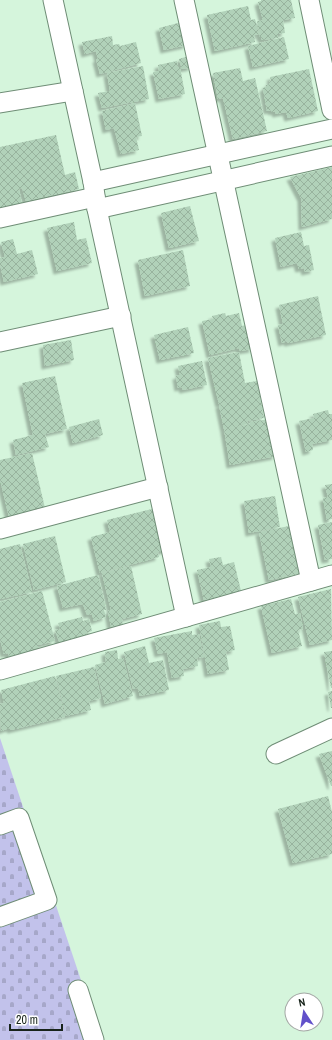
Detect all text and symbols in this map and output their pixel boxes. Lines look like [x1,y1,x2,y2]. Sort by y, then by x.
north arrow [284,992,324,1032]
text: N [297,995,307,1010]
scale bar [10,1006,62,1032]
text: 20 m [16,1012,38,1028]

